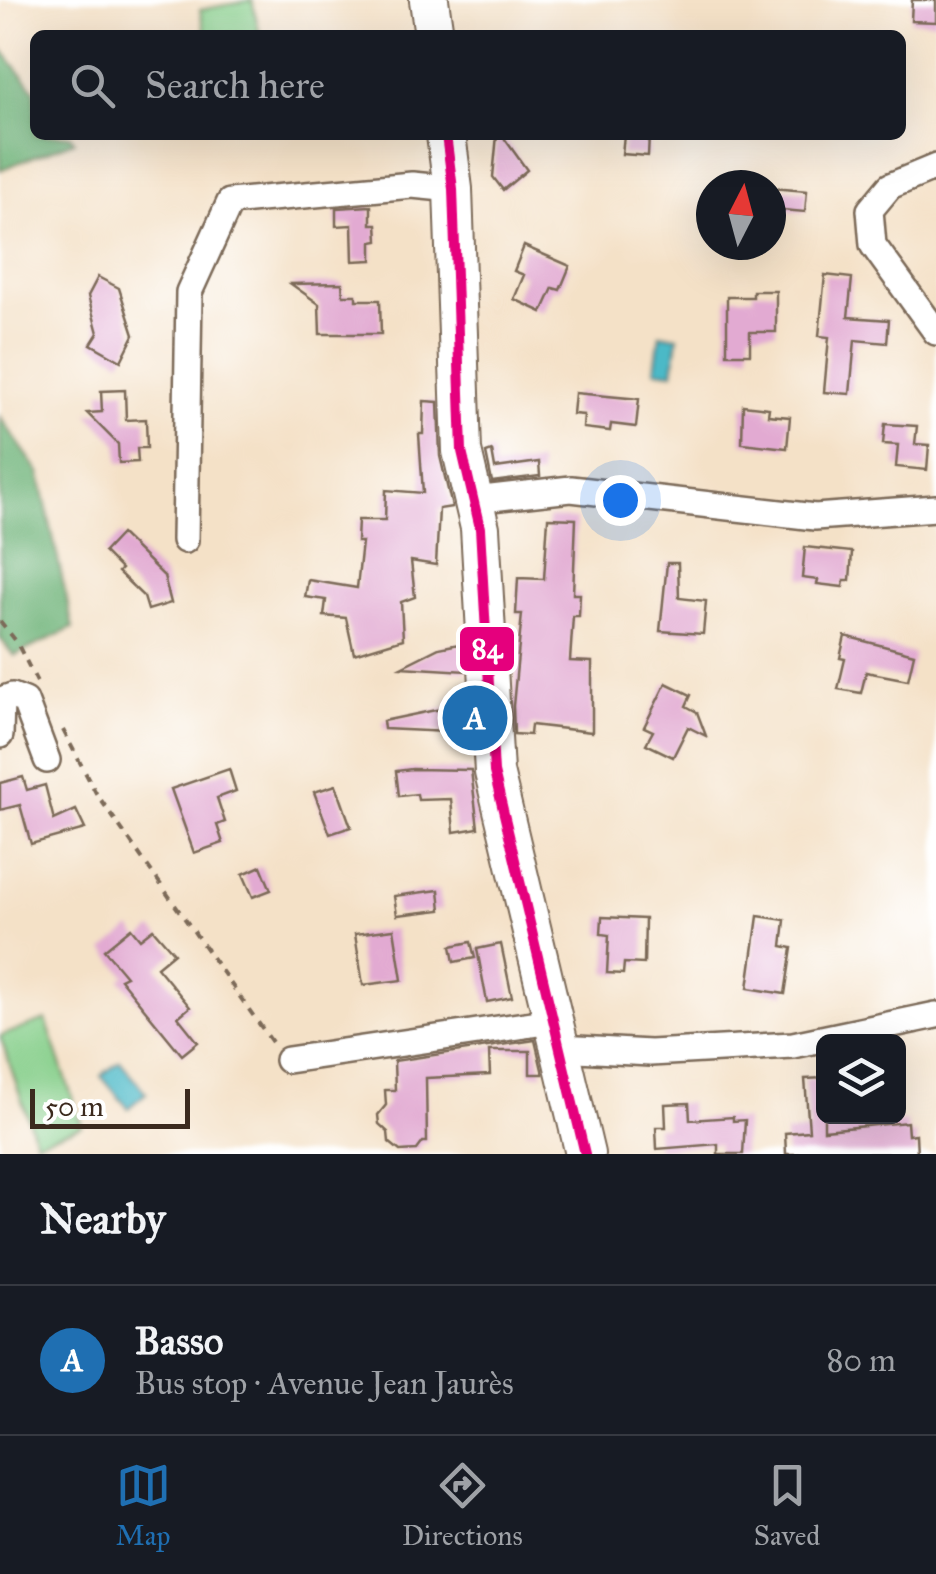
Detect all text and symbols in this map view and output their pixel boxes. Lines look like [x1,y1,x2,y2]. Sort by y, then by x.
search box [30,30,906,140]
icon: search [65,58,120,113]
text: Search here [145,62,325,108]
north arrow [696,170,786,260]
your location [595,475,646,526]
line badge: 84 [458,625,516,673]
text: 84 [472,631,504,666]
pin: A [442,680,508,756]
map controls [816,1034,906,1124]
button: layers [816,1034,906,1124]
scale bar [30,1084,190,1128]
text: 50 m [45,1089,104,1124]
text: Nearby [40,1193,165,1245]
text: Basso [135,1318,223,1364]
text: A [62,1341,83,1380]
text: 80 m [827,1341,896,1380]
text: Bus stop · Avenue Jean Jaurès [135,1364,514,1403]
tab: Map [116,1458,171,1553]
tab: Directions [402,1458,523,1553]
tab: Saved [754,1458,820,1553]

